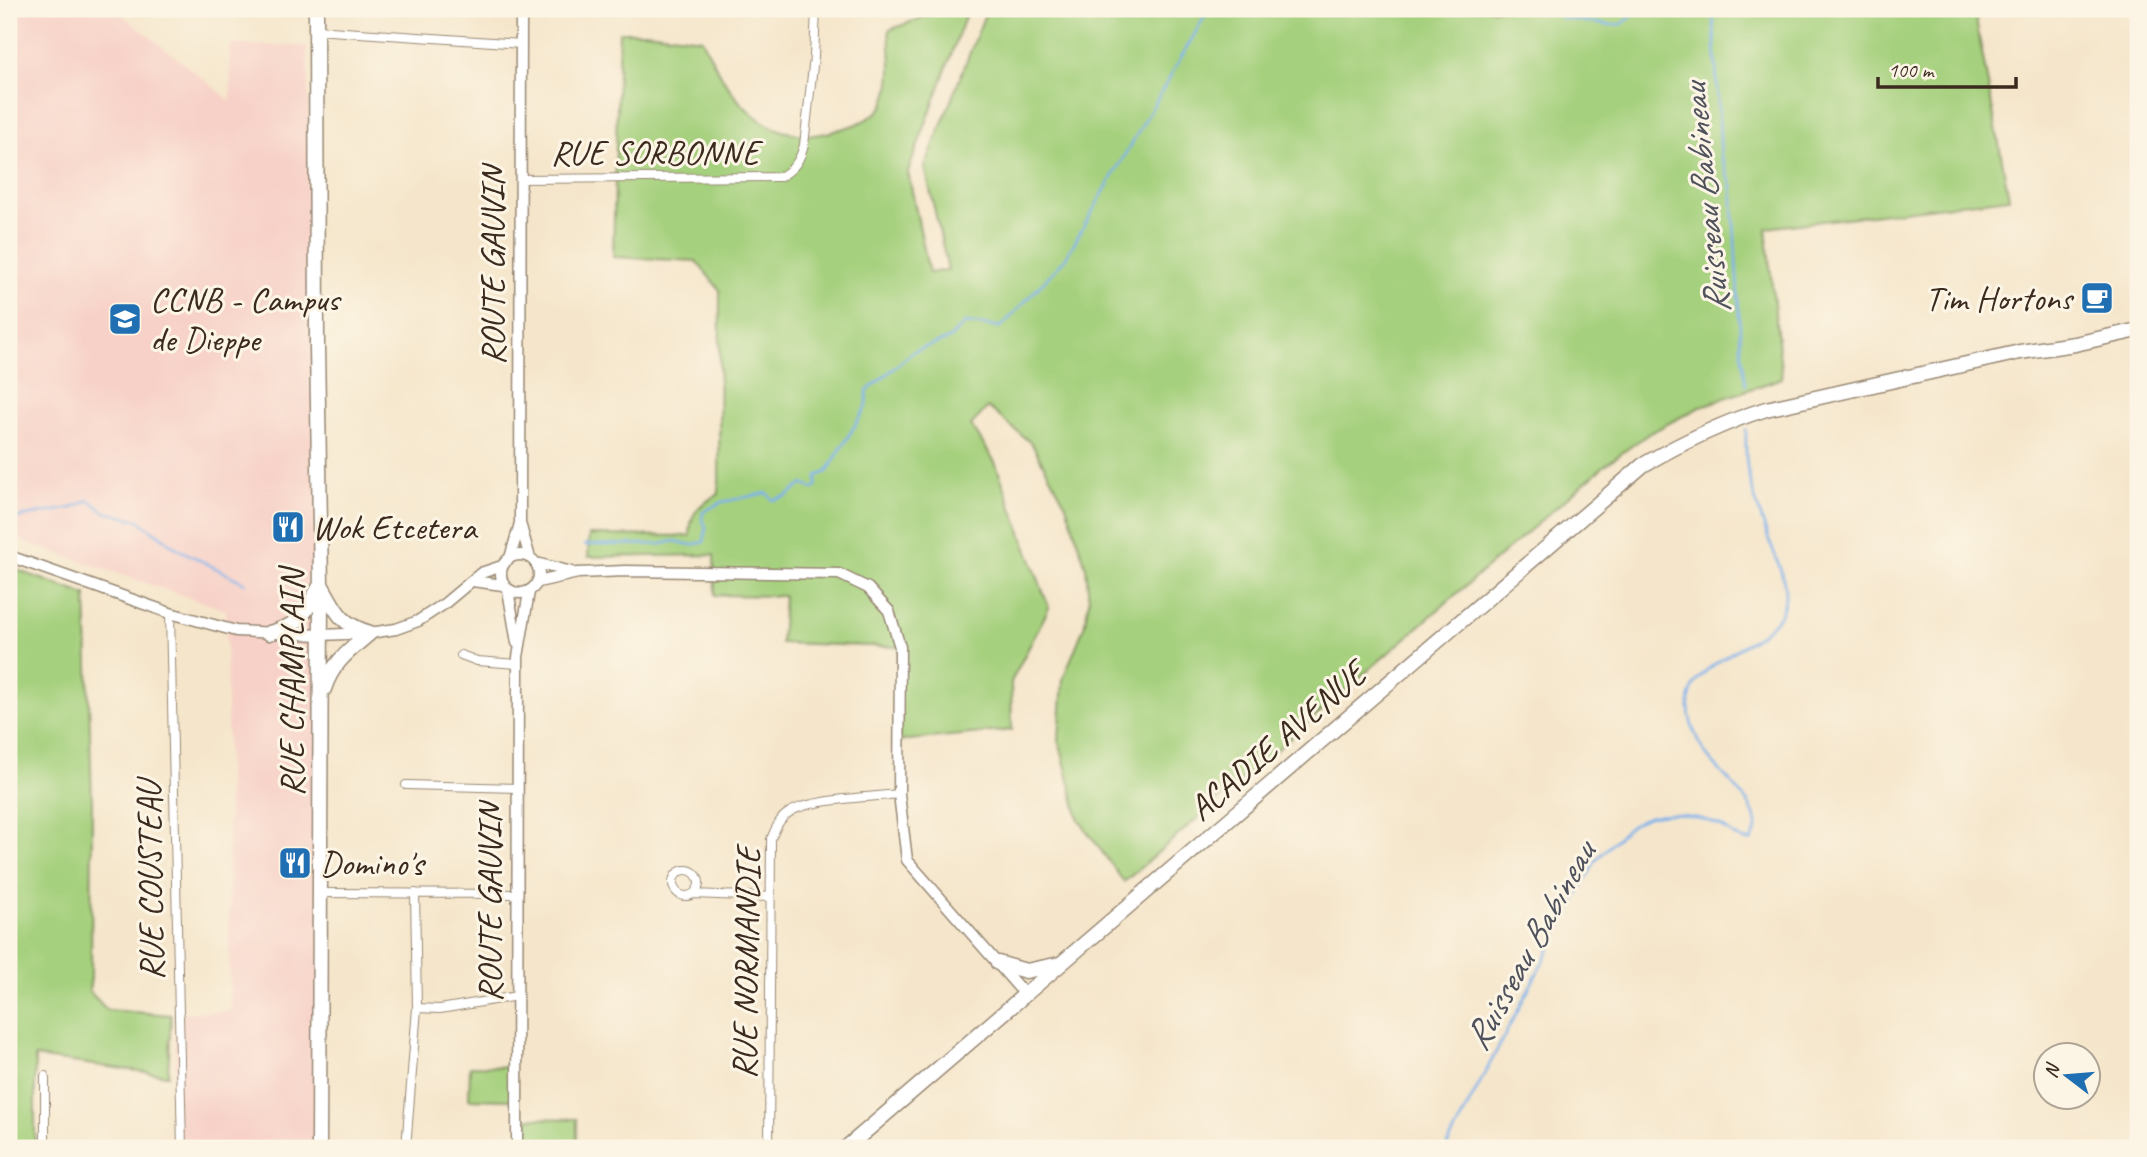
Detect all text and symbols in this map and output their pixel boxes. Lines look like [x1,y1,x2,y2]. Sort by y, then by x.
scale bar [1878,46,2016,90]
text: 100 m [1888,57,1935,83]
water label: Ruisseau Babineau [1669,77,1740,316]
street label: RUE SORBONNE [551,130,764,175]
street label: ROUTE GAUVIN [470,162,515,365]
place label: Tim Hortons [1925,276,2075,321]
place label: CCNB - Campus de Dieppe [150,277,342,362]
cafe icon: Tim Hortons [2078,279,2116,317]
school or university icon: CCNB - Campus de Dieppe [106,300,144,338]
place label: Wok Etcetera [312,505,479,550]
restaurant icon: Wok Etcetera [269,508,307,546]
street label: RUE CHAMPLAIN [269,565,314,796]
street label: ACADIE AVENUE [1179,648,1379,830]
street label: RUE COUSTEAU [126,775,174,981]
street label: ROUTE GAUVIN [467,799,512,1002]
water label: Ruisseau Babineau [1453,829,1608,1058]
place label: Domino's [320,841,426,886]
street label: RUE NORMANDIE [721,842,771,1079]
restaurant icon: Domino's [276,844,314,882]
north arrow [2032,1042,2102,1112]
text: N [2038,1060,2066,1081]

